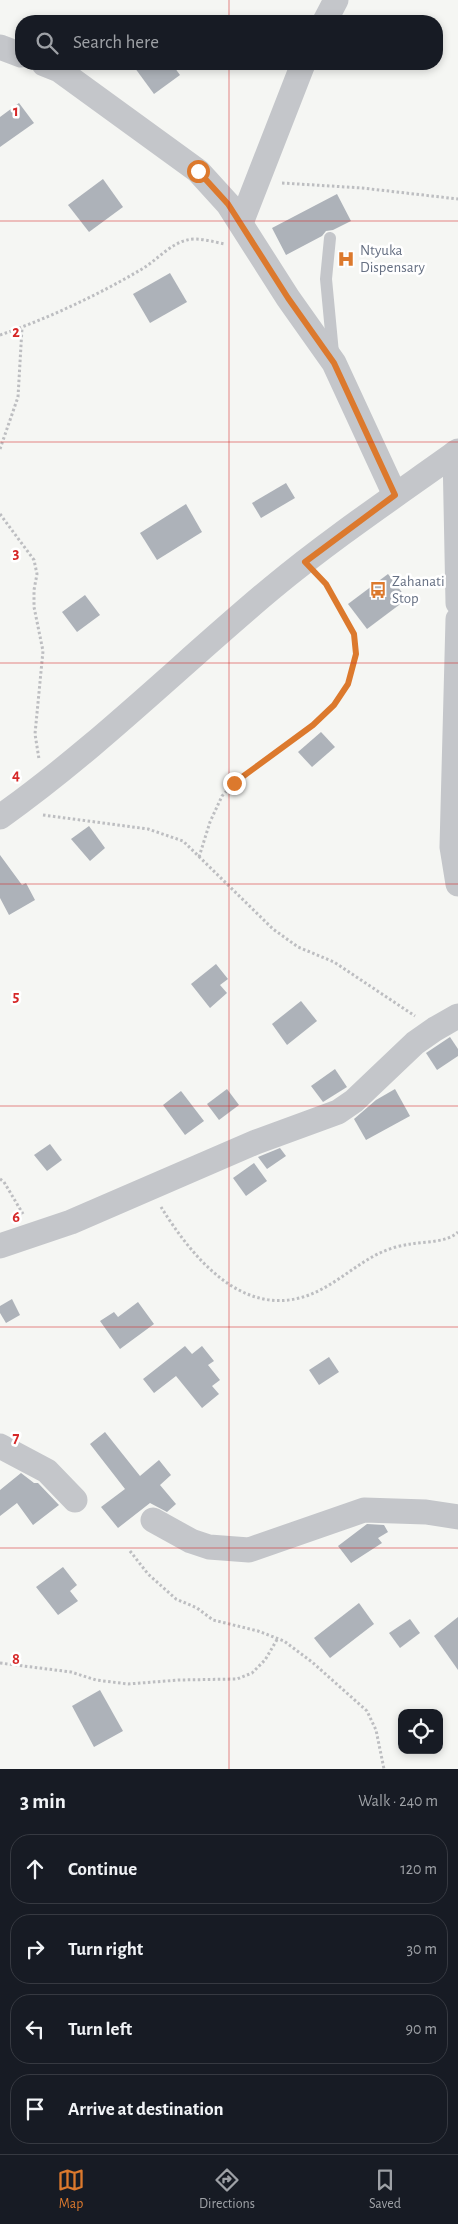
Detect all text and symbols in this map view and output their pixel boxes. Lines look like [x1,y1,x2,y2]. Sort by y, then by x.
search box [15,15,443,70]
icon: search [33,29,61,57]
text: Search here [73,33,159,52]
text: 1 [13,103,19,119]
route start [187,160,210,183]
place label: Ntyuka Dispensary [360,243,426,275]
hospital icon: Ntyuka Dispensary [336,249,356,269]
text: 2 [12,324,20,340]
text: 3 [13,545,20,561]
place label: Zahanati Stop [392,574,445,606]
bus stop icon: Zahanati Stop [368,580,388,600]
text: 4 [12,767,20,783]
route end [223,772,246,795]
text: 5 [13,988,20,1004]
text: 6 [12,1209,20,1225]
text: 7 [13,1430,20,1446]
text: 8 [12,1651,20,1667]
map controls [398,1709,443,1754]
button: locate [398,1709,443,1754]
text: 3 min [20,1791,66,1812]
text: Walk · 240 m [358,1793,438,1809]
icon: ahead [21,1855,49,1883]
text: Continue [68,1860,137,1879]
text: 120 m [400,1861,437,1877]
icon: right [21,1935,49,1963]
text: Turn right [68,1940,143,1959]
text: 30 m [407,1941,437,1957]
icon: left [21,2015,49,2043]
text: Turn left [68,2020,132,2039]
text: 90 m [406,2021,437,2037]
icon: arrive [21,2095,49,2123]
text: Arrive at destination [68,2100,224,2119]
tab: Map [57,2166,85,2213]
tab: Directions [199,2166,255,2213]
tab: Saved [369,2166,401,2213]

